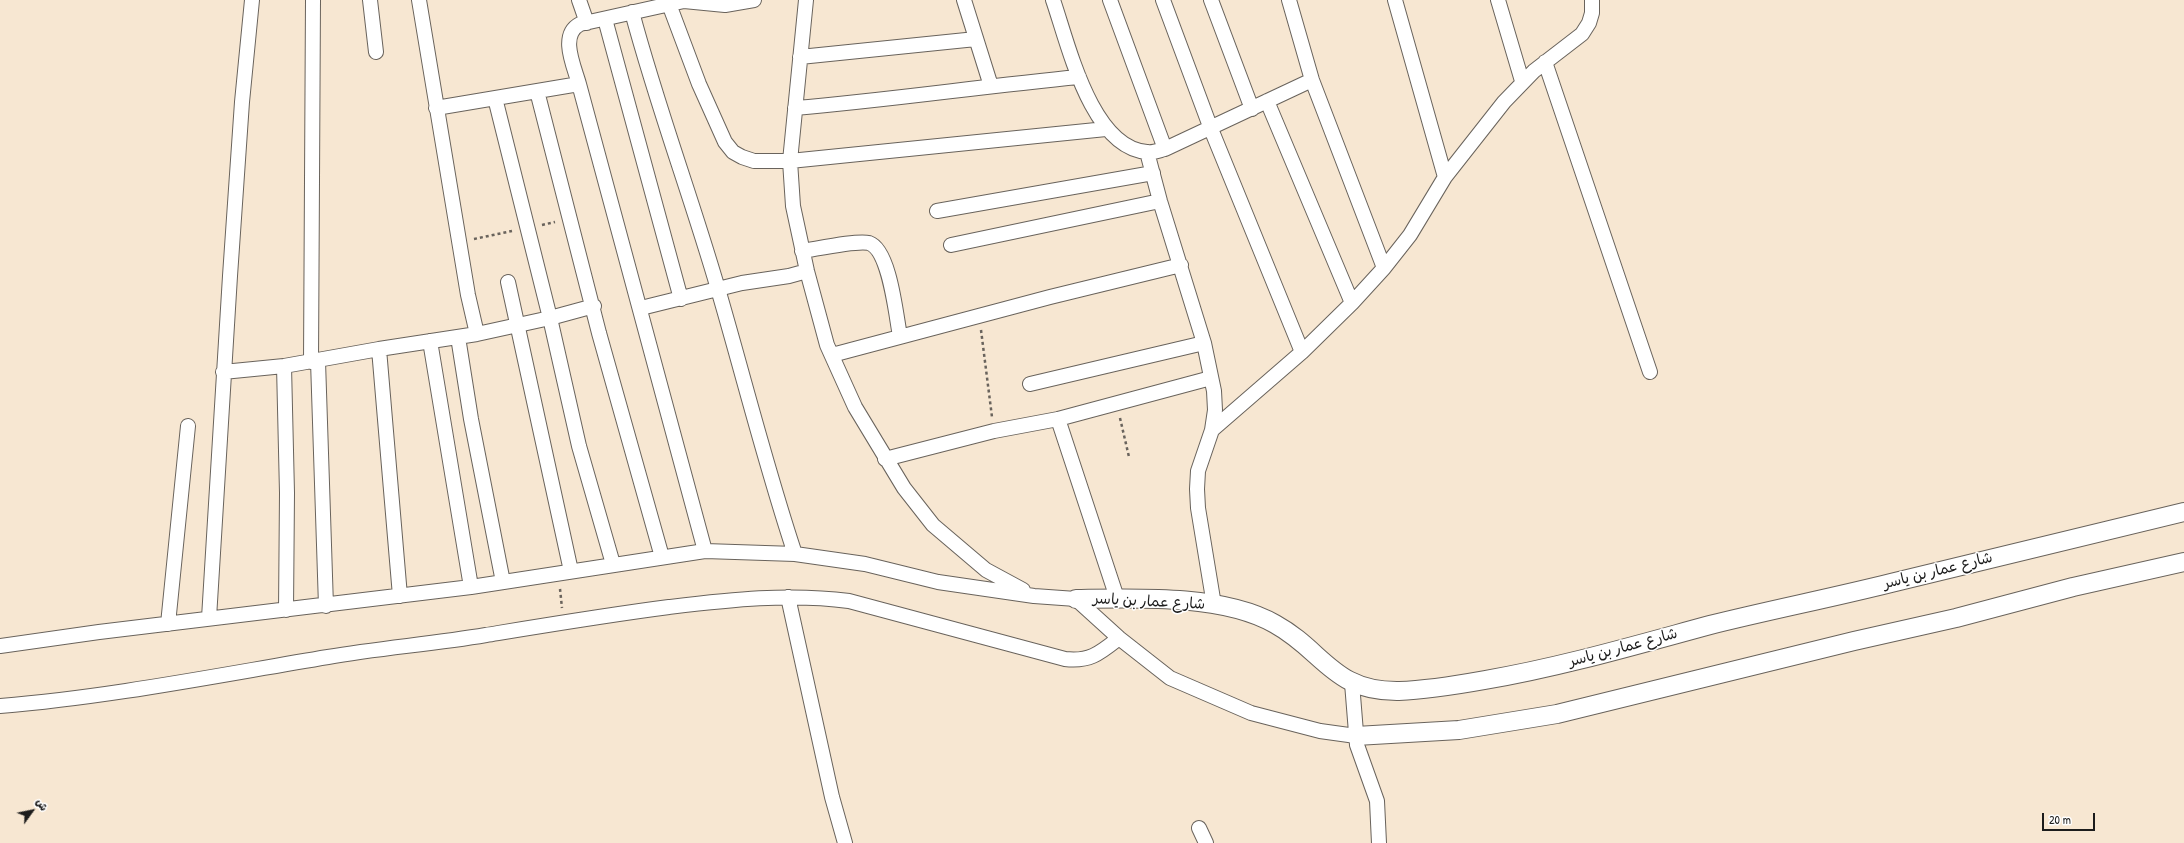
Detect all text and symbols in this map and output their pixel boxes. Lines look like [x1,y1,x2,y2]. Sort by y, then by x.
street label: شارع عمار بن ياسر [1881,549,1995,593]
street label: شارع عمار بن ياسر [1093,590,1205,614]
street label: شارع عمار بن ياسر [1567,625,1679,671]
north arrow [12,791,52,831]
text: ش [33,796,51,813]
scale bar [2044,805,2097,831]
text: 20 m [2049,811,2071,828]

